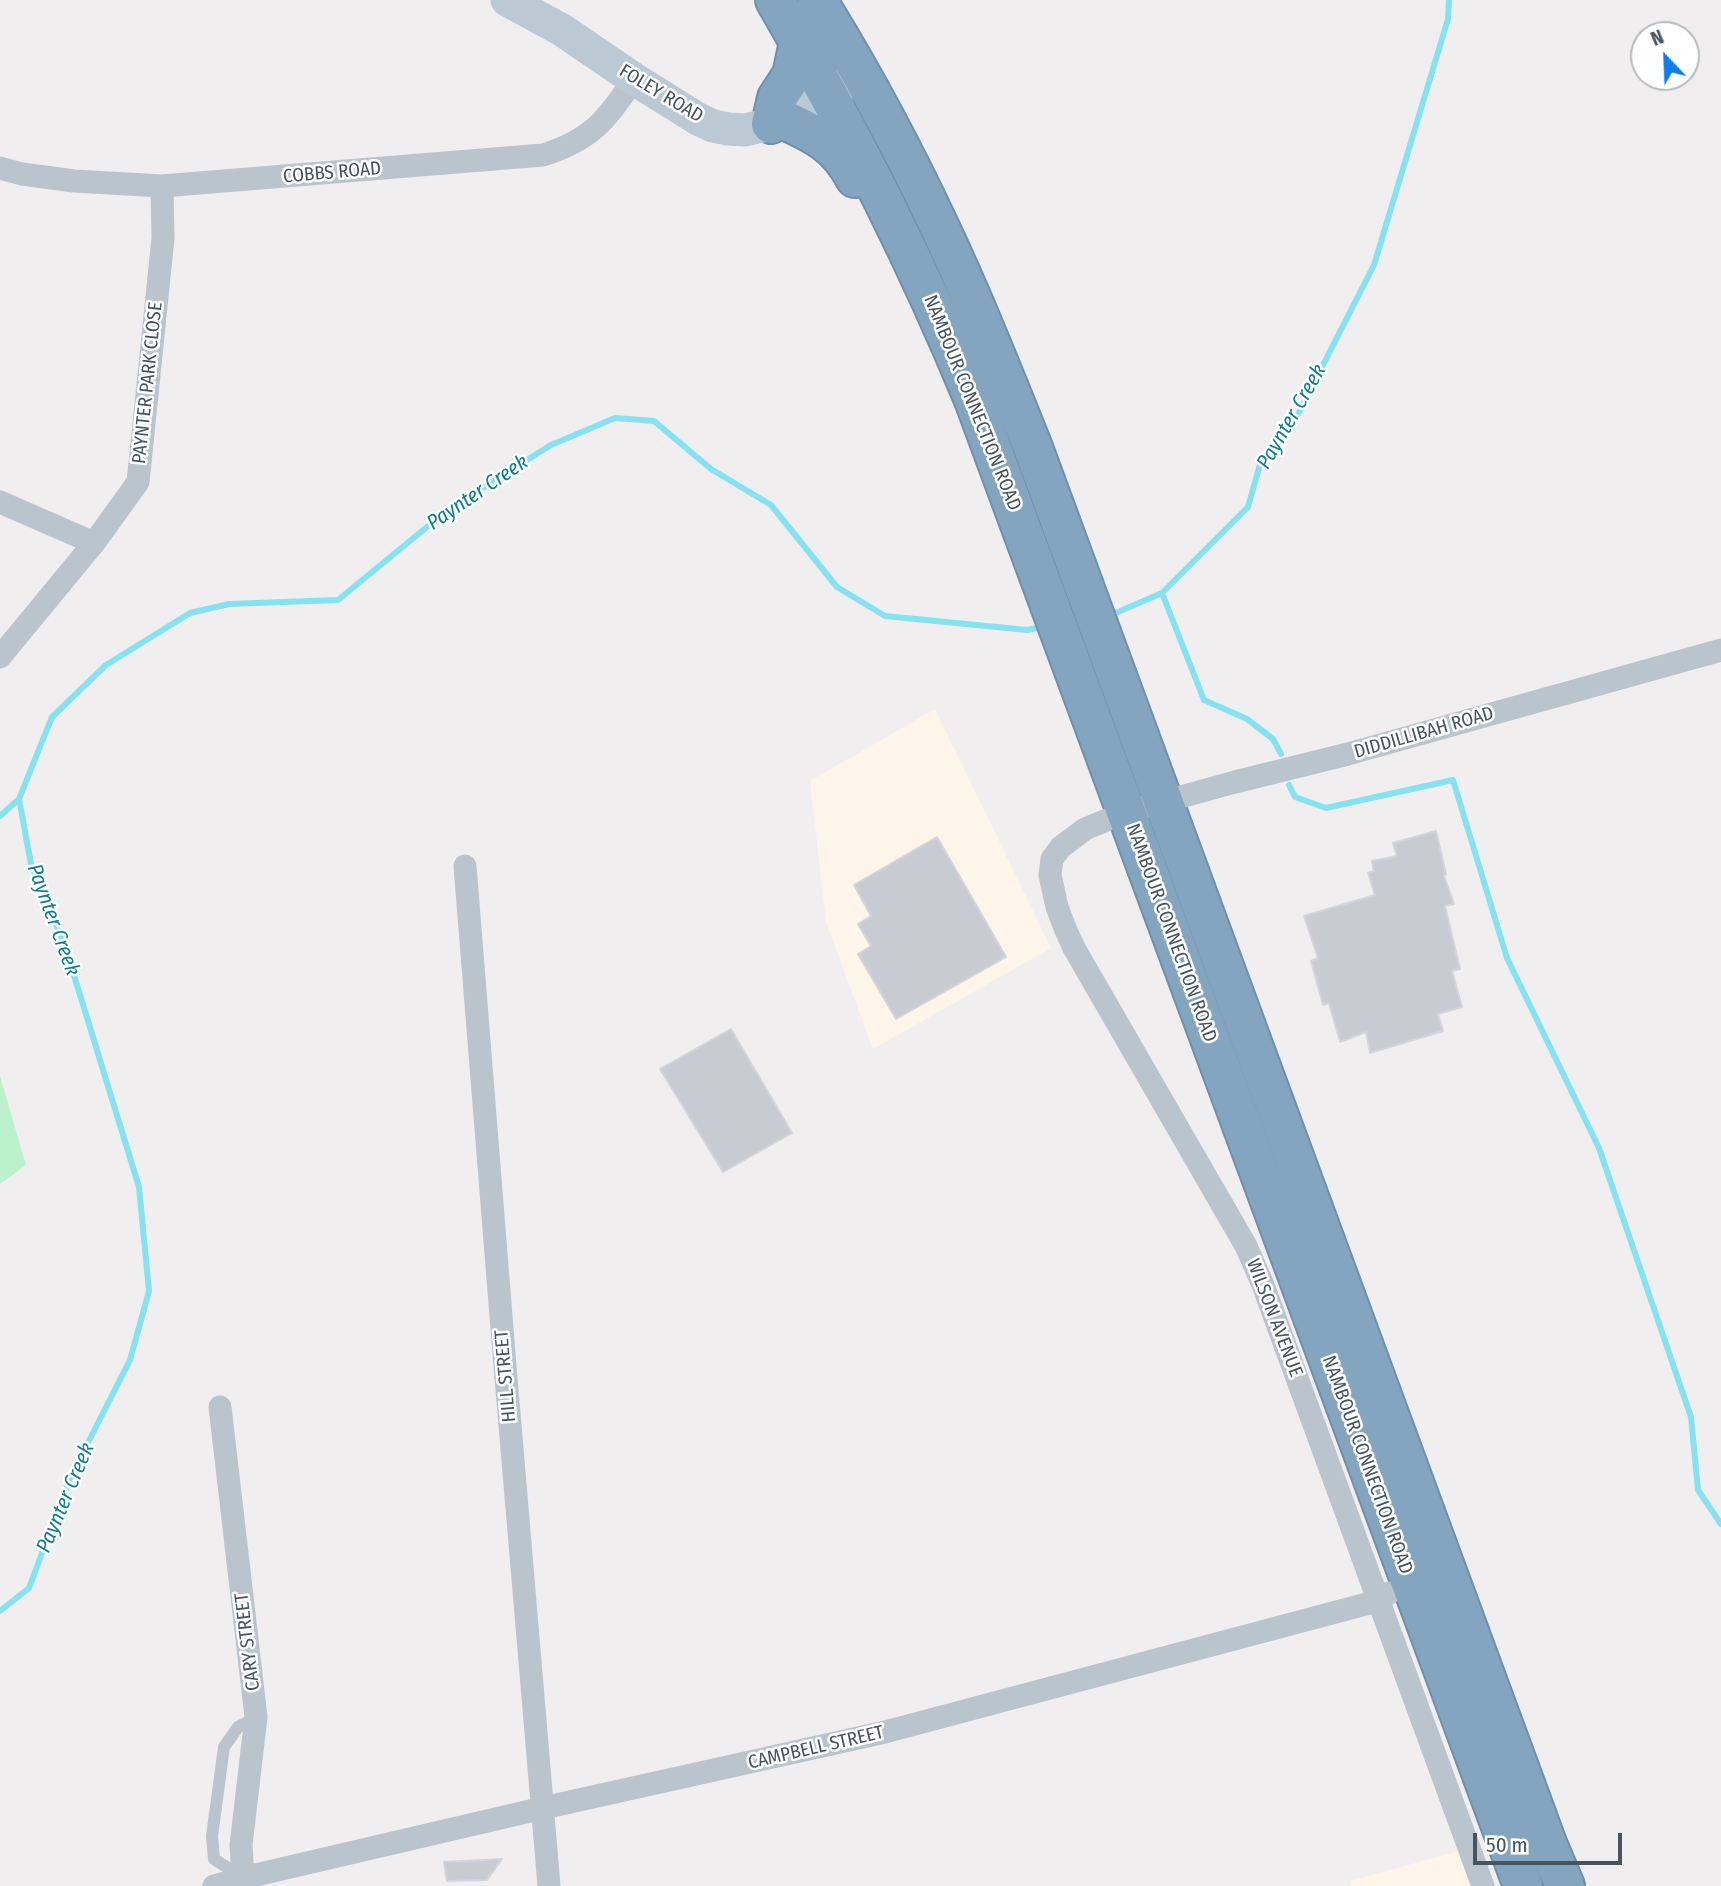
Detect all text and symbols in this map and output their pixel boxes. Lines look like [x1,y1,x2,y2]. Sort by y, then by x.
north arrow [1630,21,1700,91]
text: N [1648,25,1667,51]
street label: FOLEY ROAD [615,60,707,128]
street label: COBBS ROAD [282,157,382,189]
street label: NAMBOUR CONNECTION ROAD [918,292,1026,514]
street label: PAYNTER PARK CLOSE [128,301,168,465]
water label: Paynter Creek [1252,360,1332,474]
water label: Paynter Creek [423,450,533,536]
street label: DIDDILLIBAH ROAD [1352,702,1496,764]
street label: NAMBOUR CONNECTION ROAD [1121,821,1221,1045]
water label: Paynter Creek [21,861,85,979]
street label: WILSON AVENUE [1241,1256,1307,1380]
street label: HILL STREET [491,1329,521,1423]
street label: NAMBOUR CONNECTION ROAD [1317,1353,1417,1577]
water label: Paynter Creek [32,1439,100,1557]
street label: CARY STREET [231,1592,265,1692]
street label: CAMPBELL STREET [746,1721,886,1775]
scale bar [1476,1820,1625,1864]
text: 50 m [1486,1832,1528,1858]

